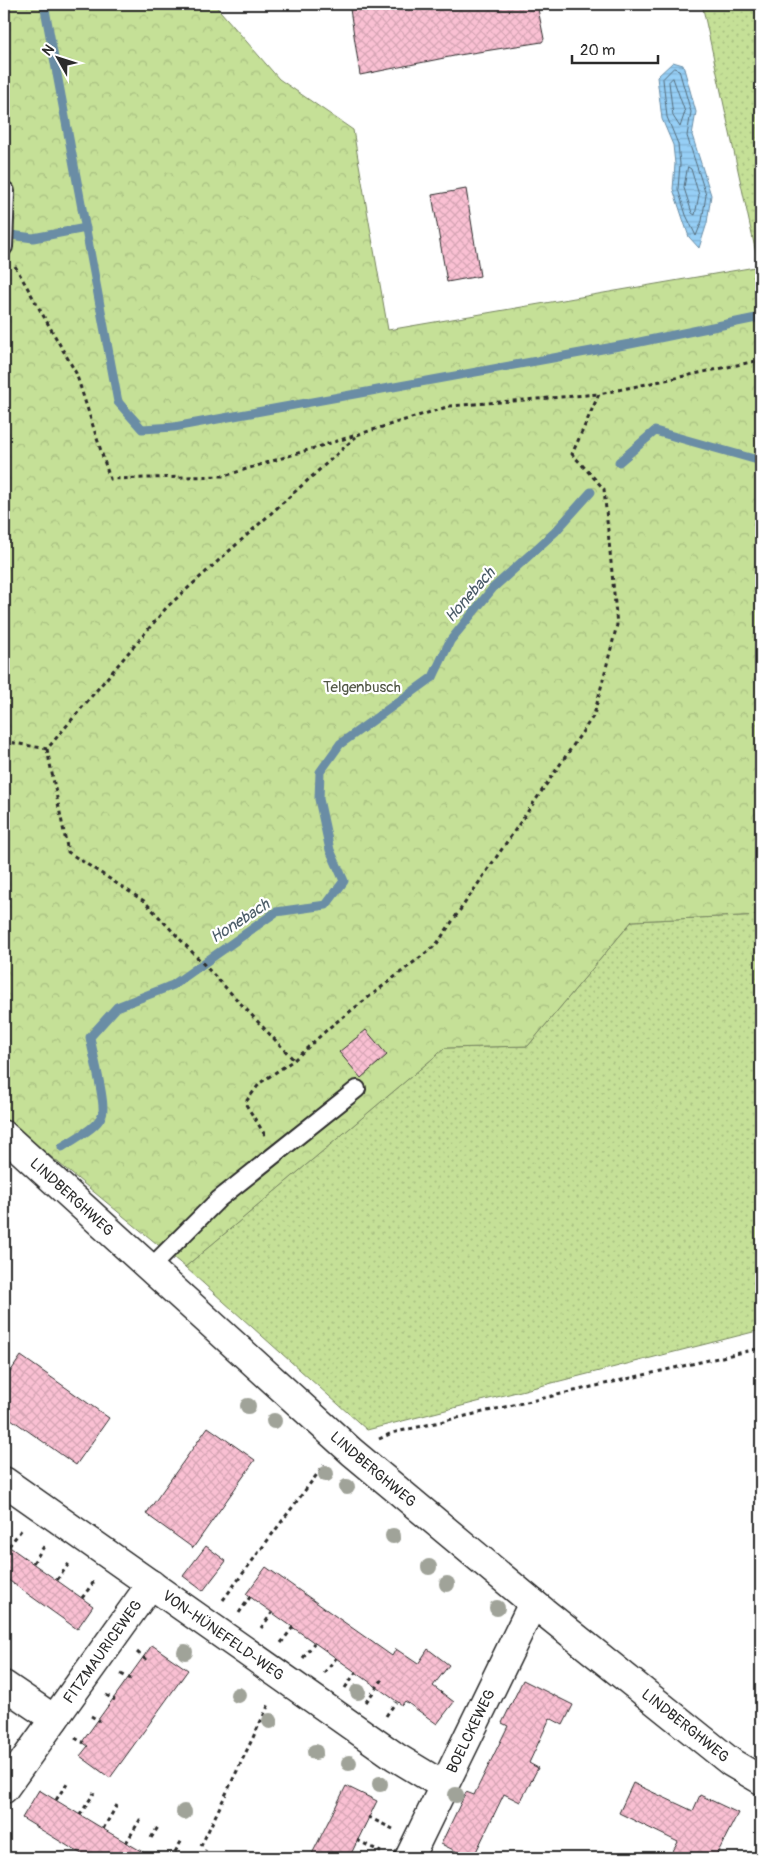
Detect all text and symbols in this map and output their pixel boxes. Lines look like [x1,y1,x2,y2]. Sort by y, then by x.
north arrow [32,32,82,82]
scale bar [572,32,659,64]
text: N [39,41,58,59]
text: 20 m [580,41,615,60]
water label: Honebach [441,562,500,627]
park label: Telgenbusch [323,678,401,697]
water label: Honebach [207,894,275,947]
street label: LINDBERGHWEG [26,1154,118,1240]
street label: LINDBERGHWEG [326,1427,420,1511]
street label: VON-HÜNEFELD-WEG [159,1586,288,1685]
street label: FITZMAURICEWEG [59,1596,146,1707]
street label: LINDBERGHWEG [638,1685,733,1766]
street label: BOELCKEWEG [442,1686,499,1776]

